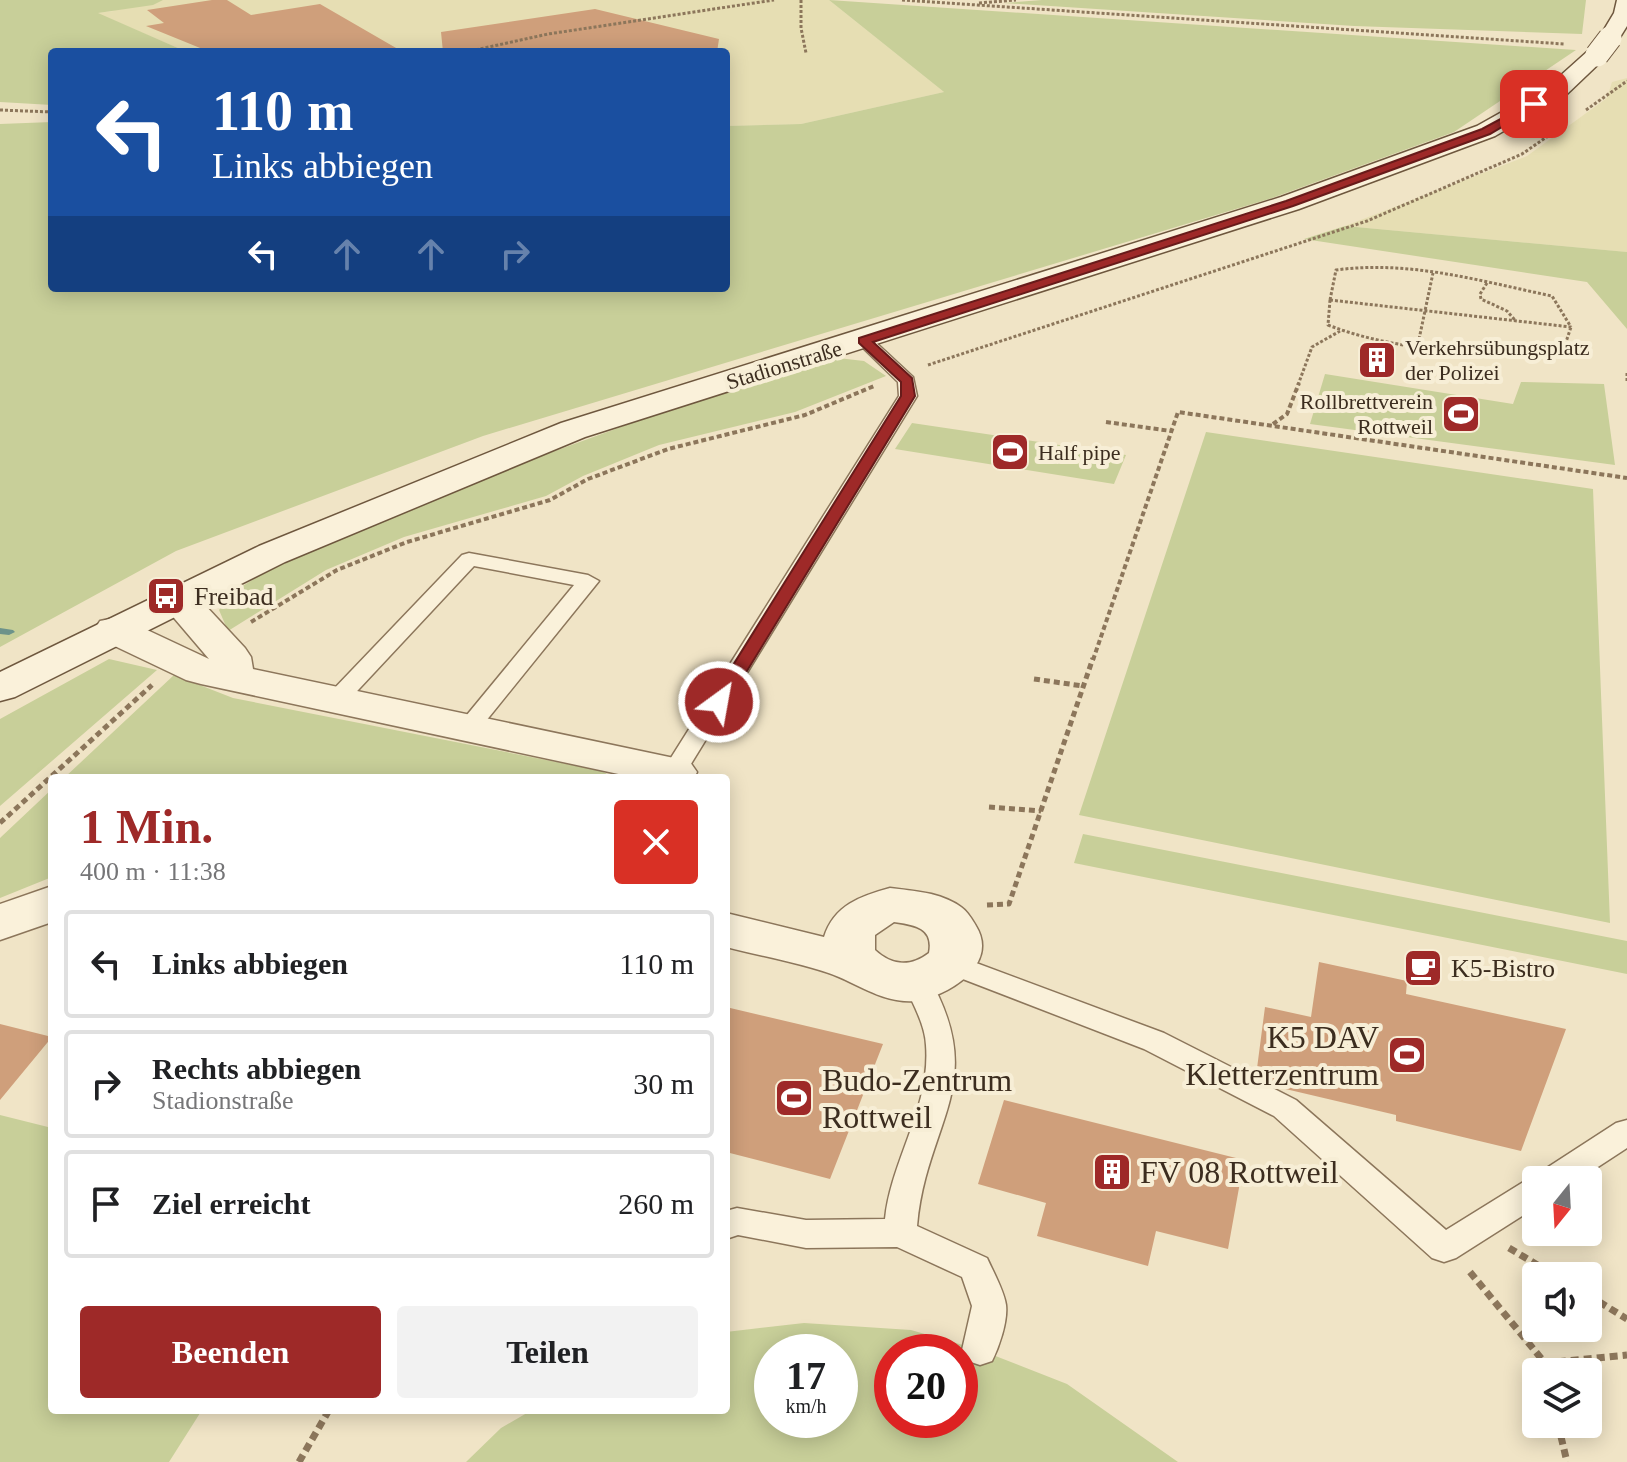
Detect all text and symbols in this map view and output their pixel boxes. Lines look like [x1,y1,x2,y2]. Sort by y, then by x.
pin [1500,70,1568,138]
icon: left [80,80,184,184]
text: 110 m [212,80,354,142]
icon: arrive [1512,82,1556,126]
text: Links abbiegen [212,146,433,186]
icon: left [241,232,285,276]
icon: ahead [325,232,369,276]
icon: ahead [409,232,453,276]
icon: right [493,232,537,276]
place label: Verkehrsübungsplatz der Polizei [1405,335,1590,385]
street label: Stadionstraße [723,336,845,394]
building icon: Verkehrsübungsplatz der Polizei [1356,339,1398,381]
place label: Rollbrettverein Rottweil [1300,389,1433,439]
sports icon: Rollbrettverein Rottweil [1440,393,1482,435]
sports icon: Half pipe [989,431,1031,473]
place label: Half pipe [1038,440,1120,465]
bus stop icon: Freibad [145,575,187,617]
place label: Freibad [194,582,273,611]
position arrow [677,660,761,744]
text: 1 Min. [80,800,213,853]
button: close [614,800,698,884]
text: 400 m · 11:38 [80,857,226,886]
icon: left [84,942,128,986]
text: Links abbiegen [152,947,348,980]
text: 110 m [619,947,694,980]
cafe icon: K5-Bistro [1402,947,1444,989]
place label: K5-Bistro [1451,954,1555,983]
place label: K5 DAV Kletterzentrum [1185,1019,1379,1092]
sports icon: K5 DAV Kletterzentrum [1386,1034,1428,1076]
text: Rechts abbiegen [152,1052,361,1085]
icon: right [84,1062,128,1106]
place label: Budo-Zentrum Rottweil [822,1062,1012,1135]
text: 30 m [633,1067,694,1100]
sports icon: Budo-Zentrum Rottweil [773,1077,815,1119]
text: Stadionstraße [152,1086,294,1115]
building icon: FV 08 Rottweil [1091,1151,1133,1193]
place label: FV 08 Rottweil [1140,1154,1339,1190]
north arrow [1522,1166,1602,1246]
map controls [1522,1166,1602,1438]
icon: arrive [84,1182,128,1226]
text: Ziel erreicht [152,1187,311,1220]
text: 260 m [618,1187,694,1220]
button: sound [1522,1262,1602,1342]
button: Beenden [80,1306,381,1398]
button: Teilen [397,1306,698,1398]
speed limit sign: 20 [874,1334,978,1438]
text: 17 [786,1353,826,1398]
button: layers [1522,1358,1602,1438]
text: km/h [785,1395,827,1417]

